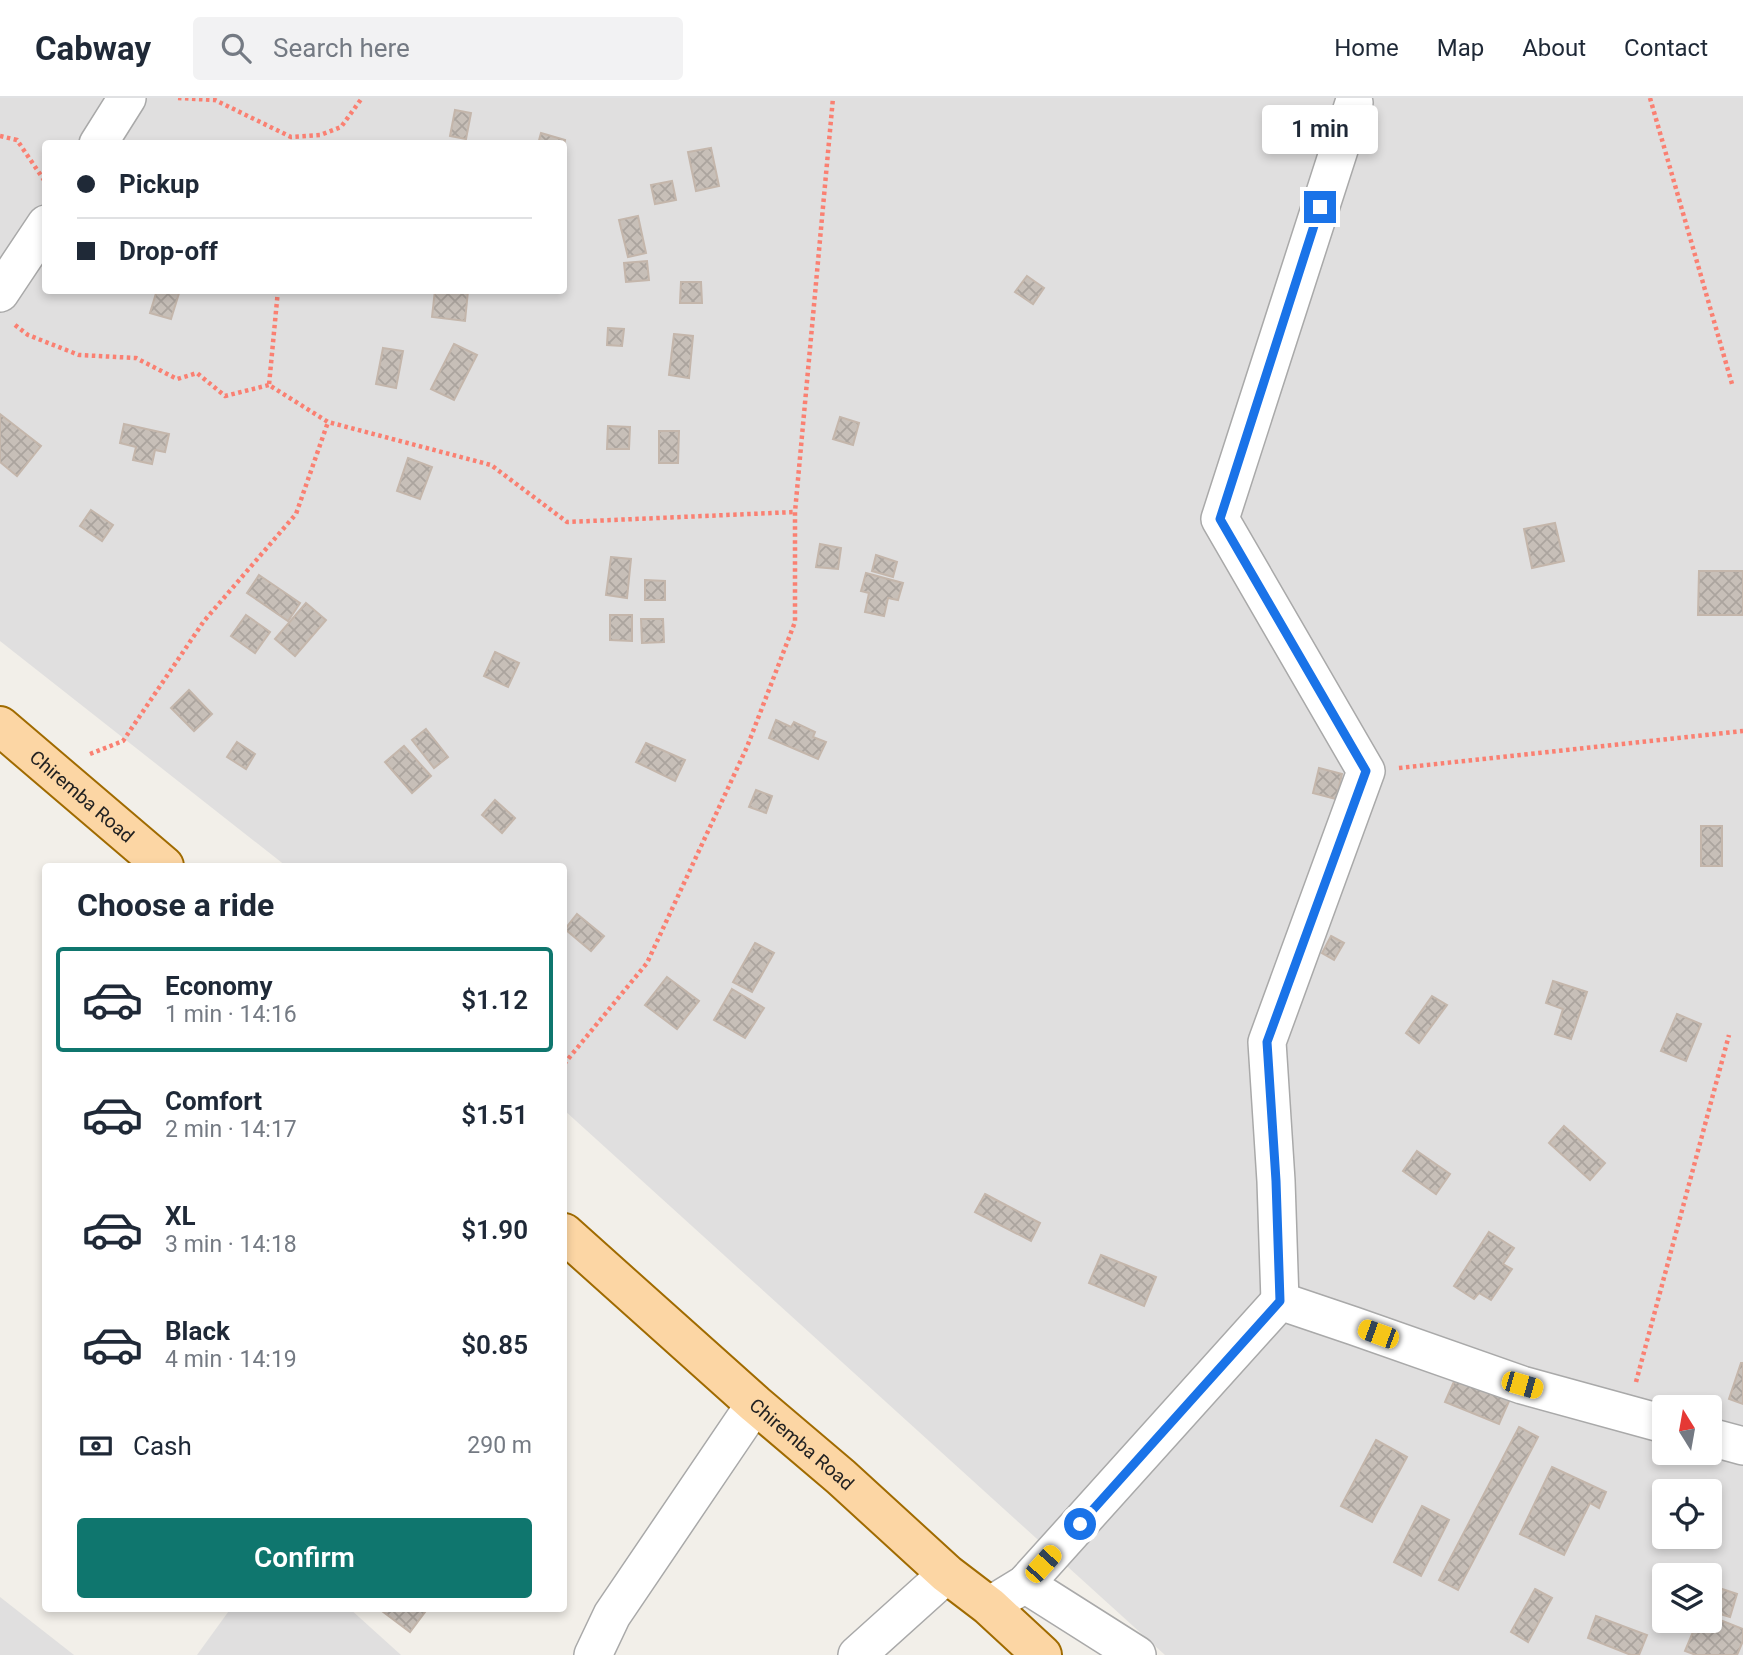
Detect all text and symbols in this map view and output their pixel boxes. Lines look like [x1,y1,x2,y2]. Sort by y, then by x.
search box [193,17,683,80]
text: Cabway [35,29,151,68]
icon: search [217,29,255,67]
text: Search here [273,33,410,63]
text: Home [1334,34,1399,62]
text: Map [1437,34,1484,62]
text: About [1522,34,1586,62]
text: Contact [1624,34,1708,62]
callout: 1 min [1262,105,1378,154]
text: 1 min [1291,116,1349,143]
text: Pickup [119,169,199,199]
route end [1304,191,1336,223]
text: Drop-off [119,236,218,266]
street label: Chiremba Road [25,746,139,847]
text: Choose a ride [77,886,274,924]
icon: car [81,968,144,1031]
text: Economy [165,971,272,1001]
text: $1.12 [461,985,528,1015]
text: 1 min · 14:16 [165,1001,297,1028]
icon: car [81,1083,144,1146]
text: Comfort [165,1086,262,1116]
text: $1.51 [461,1100,528,1130]
text: 2 min · 14:17 [165,1116,297,1143]
icon: car [81,1198,144,1261]
text: XL [165,1201,196,1231]
text: $1.90 [461,1215,528,1245]
text: 3 min · 14:18 [165,1231,297,1258]
icon: car [81,1313,144,1376]
text: Black [165,1316,230,1346]
car [1355,1317,1402,1351]
text: $0.85 [461,1330,528,1360]
text: 4 min · 14:19 [165,1346,297,1373]
car [1499,1369,1546,1401]
street label: Chiremba Road [745,1393,859,1495]
north arrow [1652,1395,1722,1465]
map controls [1652,1395,1722,1633]
icon: cash [77,1427,115,1465]
text: Cash [133,1431,192,1461]
text: 290 m [467,1432,532,1459]
button: locate [1652,1479,1722,1549]
route start [1064,1508,1096,1540]
button: Confirm [77,1518,532,1598]
car [1022,1541,1065,1587]
button: layers [1652,1563,1722,1633]

